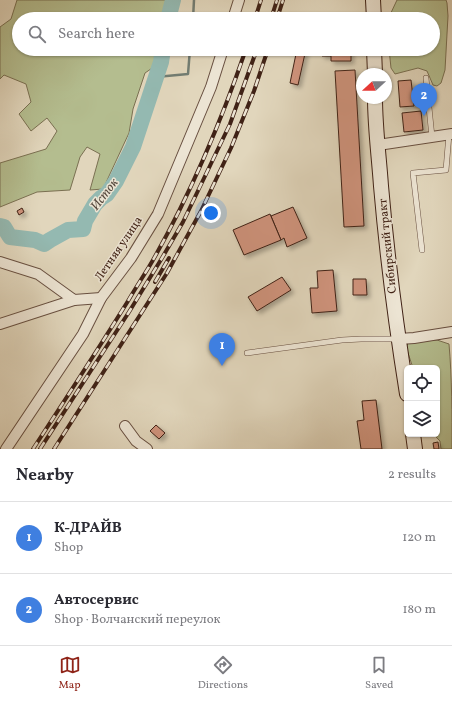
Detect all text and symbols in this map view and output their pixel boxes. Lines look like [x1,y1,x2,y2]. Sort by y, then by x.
search box [12,12,440,56]
icon: search [26,23,48,45]
text: Search here [58,24,135,45]
north arrow [356,68,392,104]
pin: 2 [411,83,437,116]
water label: Исток [87,174,124,215]
street label: Сибирский тракт [375,198,401,294]
your location [201,203,221,223]
street label: Летняя улица [91,213,147,285]
pin: 1 [209,333,235,366]
map controls [404,365,440,437]
button: locate [404,365,440,401]
button: layers [404,401,440,437]
text: Nearby [16,464,74,487]
text: 2 results [388,466,436,484]
text: К-ДРАЙВ [54,518,122,539]
text: 1 [26,529,32,547]
text: 120 m [402,529,436,547]
text: Shop [54,539,83,557]
text: Автосервис [54,590,139,611]
text: 2 [26,601,32,619]
text: 180 m [402,601,436,619]
text: Shop · Волчанский переулок [54,611,221,629]
tab: Map [59,654,81,693]
tab: Directions [198,654,248,693]
tab: Saved [365,654,393,693]

